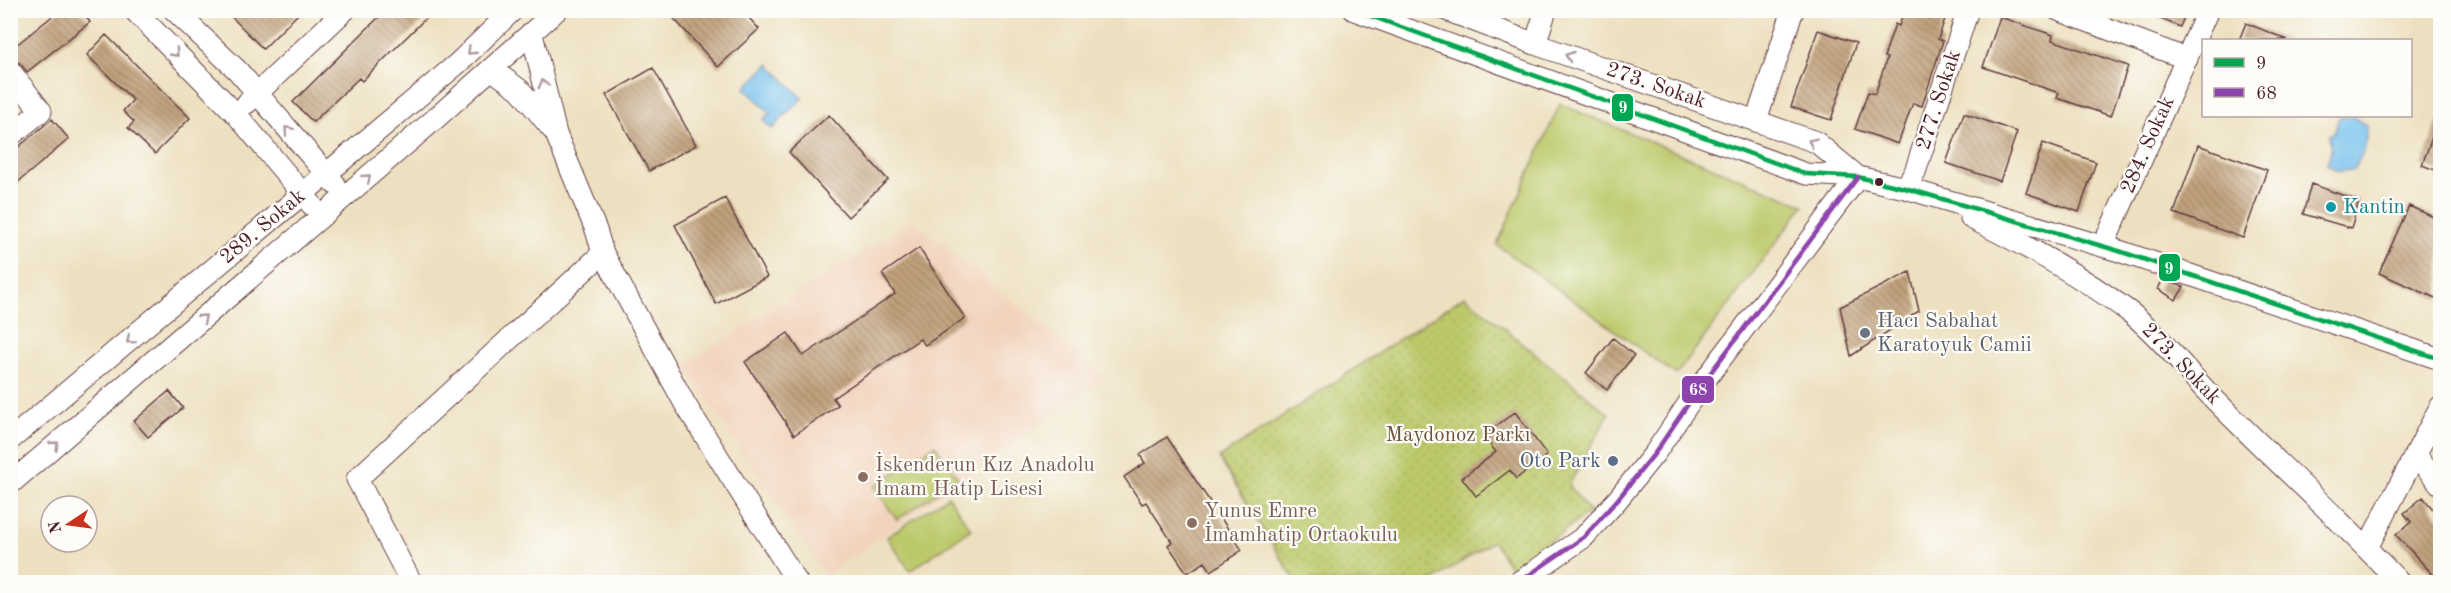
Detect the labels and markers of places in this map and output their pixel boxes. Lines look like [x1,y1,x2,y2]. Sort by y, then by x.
unlabelled marker [1873,176,1885,188]
place label: Kantin [2343,197,2405,218]
marker: Kantin [2324,200,2338,214]
place label: Hacı Sabahat Karatoyuk Camii [1877,311,2032,356]
marker: Hacı Sabahat Karatoyuk Camii [1858,326,1872,340]
place label: İskenderun Kız Anadolu İmam Hatip Lisesi [875,451,1095,500]
place label: Oto Park [1519,451,1601,472]
marker: Oto Park [1606,454,1620,468]
marker: İskenderun Kız Anadolu İmam Hatip Lisesi [856,470,870,484]
place label: Yunus Emre İmamhatip Ortaokulu [1204,501,1398,546]
marker: Yunus Emre İmamhatip Ortaokulu [1185,516,1199,530]

